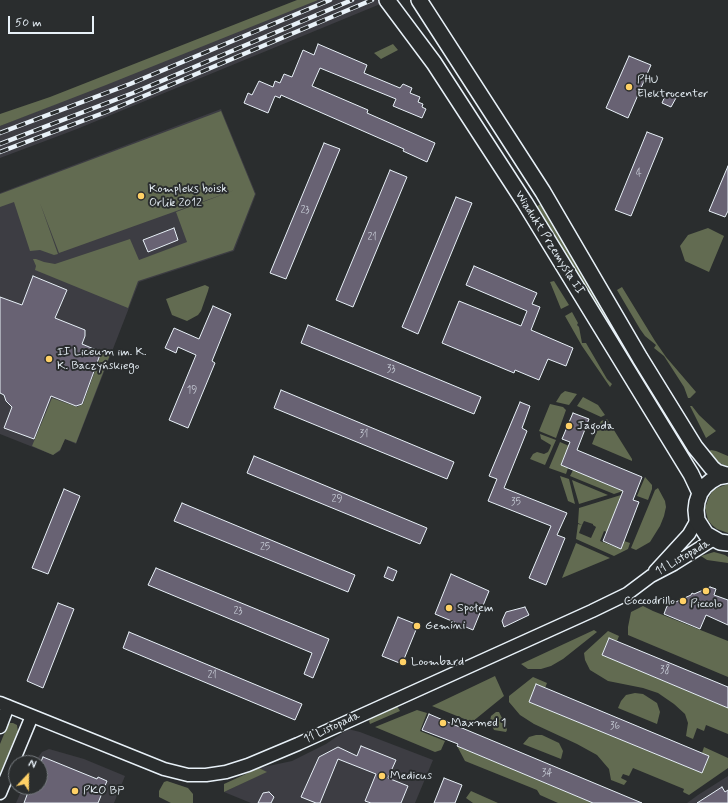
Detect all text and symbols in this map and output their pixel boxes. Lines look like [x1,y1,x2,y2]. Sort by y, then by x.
scale bar [10,8,96,34]
text: 50 m [15,15,42,31]
place label: PHU Elektrocenter [637,73,708,101]
marker: PHU Elektrocenter [624,82,634,92]
house number: 4 [636,168,642,180]
place label: Kompleks boisk Orlik 2012 [149,182,227,210]
street label: Wiadukt Przemysła II [511,188,587,298]
marker: Kompleks boisk Orlik 2012 [136,191,146,201]
house number: 23 [300,205,310,217]
house number: 21 [367,232,377,244]
place label: II Liceum im. K. K. Baczyńskiego [57,345,146,373]
marker: II Liceum im. K. K. Baczyńskiego [44,354,54,364]
house number: 33 [387,364,395,376]
house number: 19 [187,385,197,397]
place label: Jagoda [577,419,614,433]
marker: Jagoda [564,421,574,431]
house number: 31 [360,429,368,441]
house number: 29 [332,494,342,506]
house number: 35 [511,497,521,509]
street label: 11 Listopada [653,537,713,579]
house number: 25 [260,542,270,554]
marker: Piccolo [701,586,711,596]
place label: Coccodrillo [624,594,675,608]
marker: Coccodrillo [678,596,688,606]
place label: Piccolo [690,597,722,611]
place label: Społem [457,601,494,615]
marker: Społem [444,603,454,613]
house number: 23 [233,606,243,618]
place label: Gemini [425,619,465,633]
marker: Gemini [412,621,422,631]
place label: Loombard [411,655,464,669]
marker: Loombard [398,657,408,667]
house number: 38 [660,665,670,677]
house number: 21 [207,670,217,682]
street label: 11 Listopada [302,709,362,747]
place label: Maxmed 1 [451,716,506,730]
marker: Maxmed 1 [438,718,448,728]
house number: 36 [610,721,620,733]
north arrow [8,755,48,795]
text: N [26,757,38,773]
house number: 34 [542,768,552,780]
place label: Medicus [390,769,432,783]
marker: Medicus [377,771,387,781]
place label: PKO BP [83,784,124,798]
marker: PKO BP [70,786,80,796]

